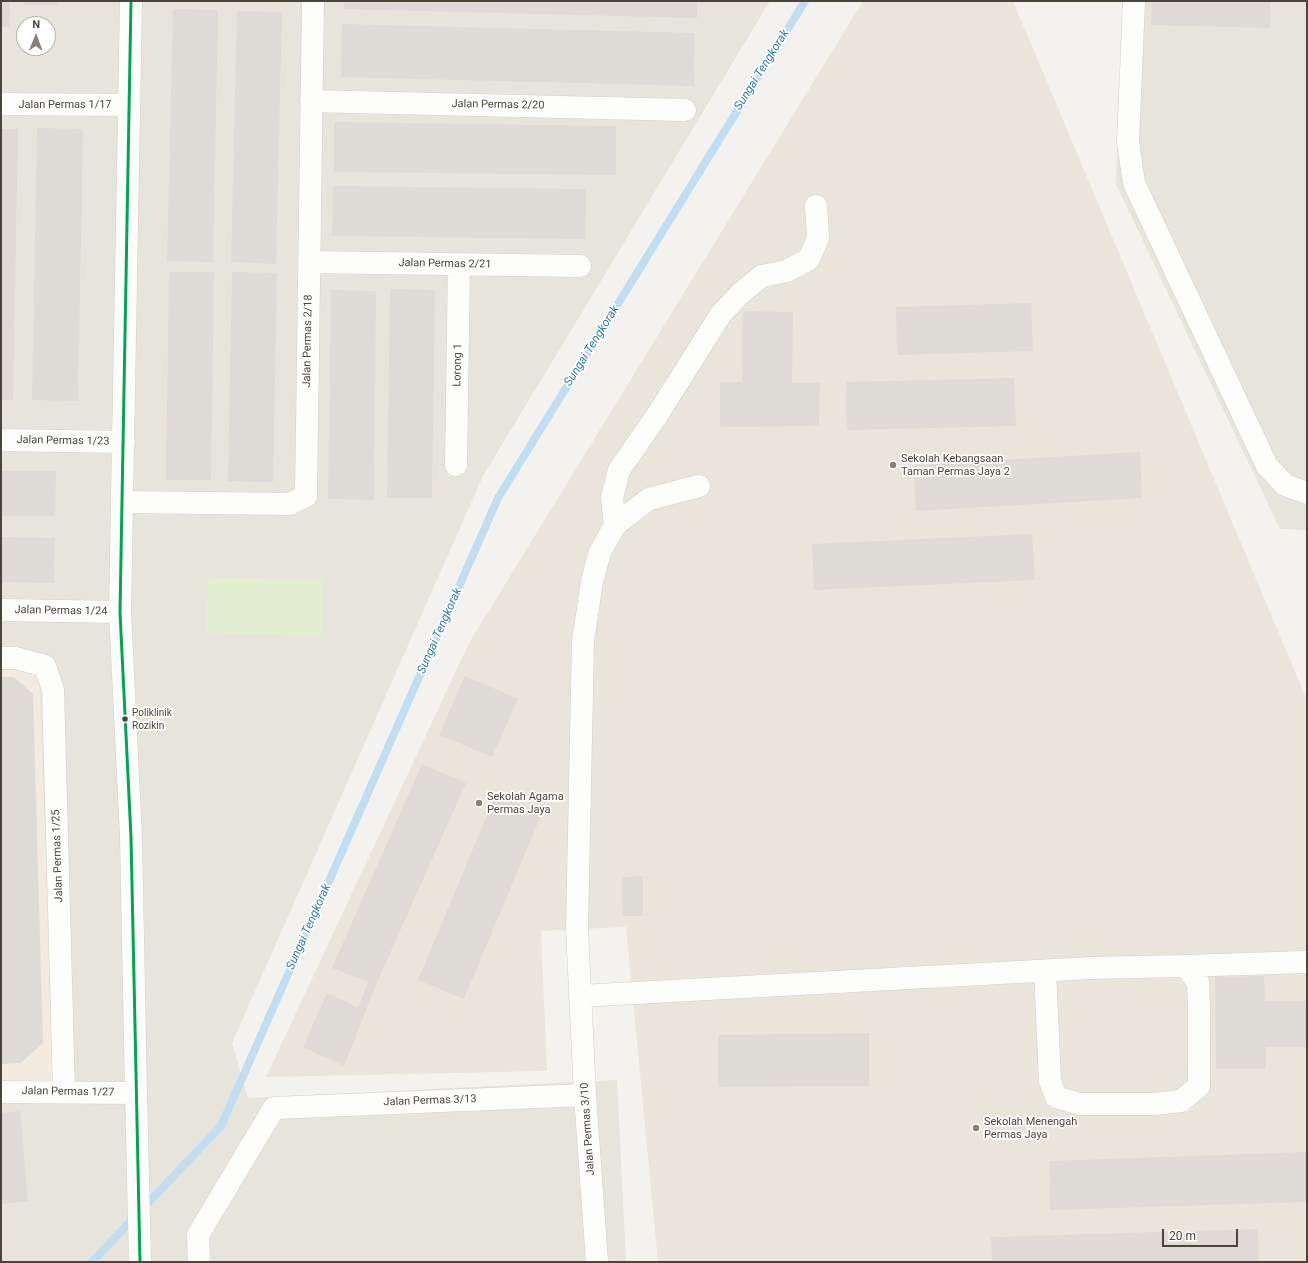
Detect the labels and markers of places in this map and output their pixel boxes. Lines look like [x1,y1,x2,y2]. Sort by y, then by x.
place label: Sekolah Kebangsaan Taman Permas Jaya 2 [901,452,1010,478]
marker: Sekolah Kebangsaan Taman Permas Jaya 2 [888,460,898,470]
place label: Poliklinik Rozikin [132,707,172,730]
marker: Poliklinik Rozikin [120,714,130,724]
place label: Sekolah Agama Permas Jaya [487,790,564,816]
marker: Sekolah Agama Permas Jaya [474,798,484,808]
place label: Sekolah Menengah Permas Jaya [984,1115,1077,1141]
marker: Sekolah Menengah Permas Jaya [971,1123,981,1133]

